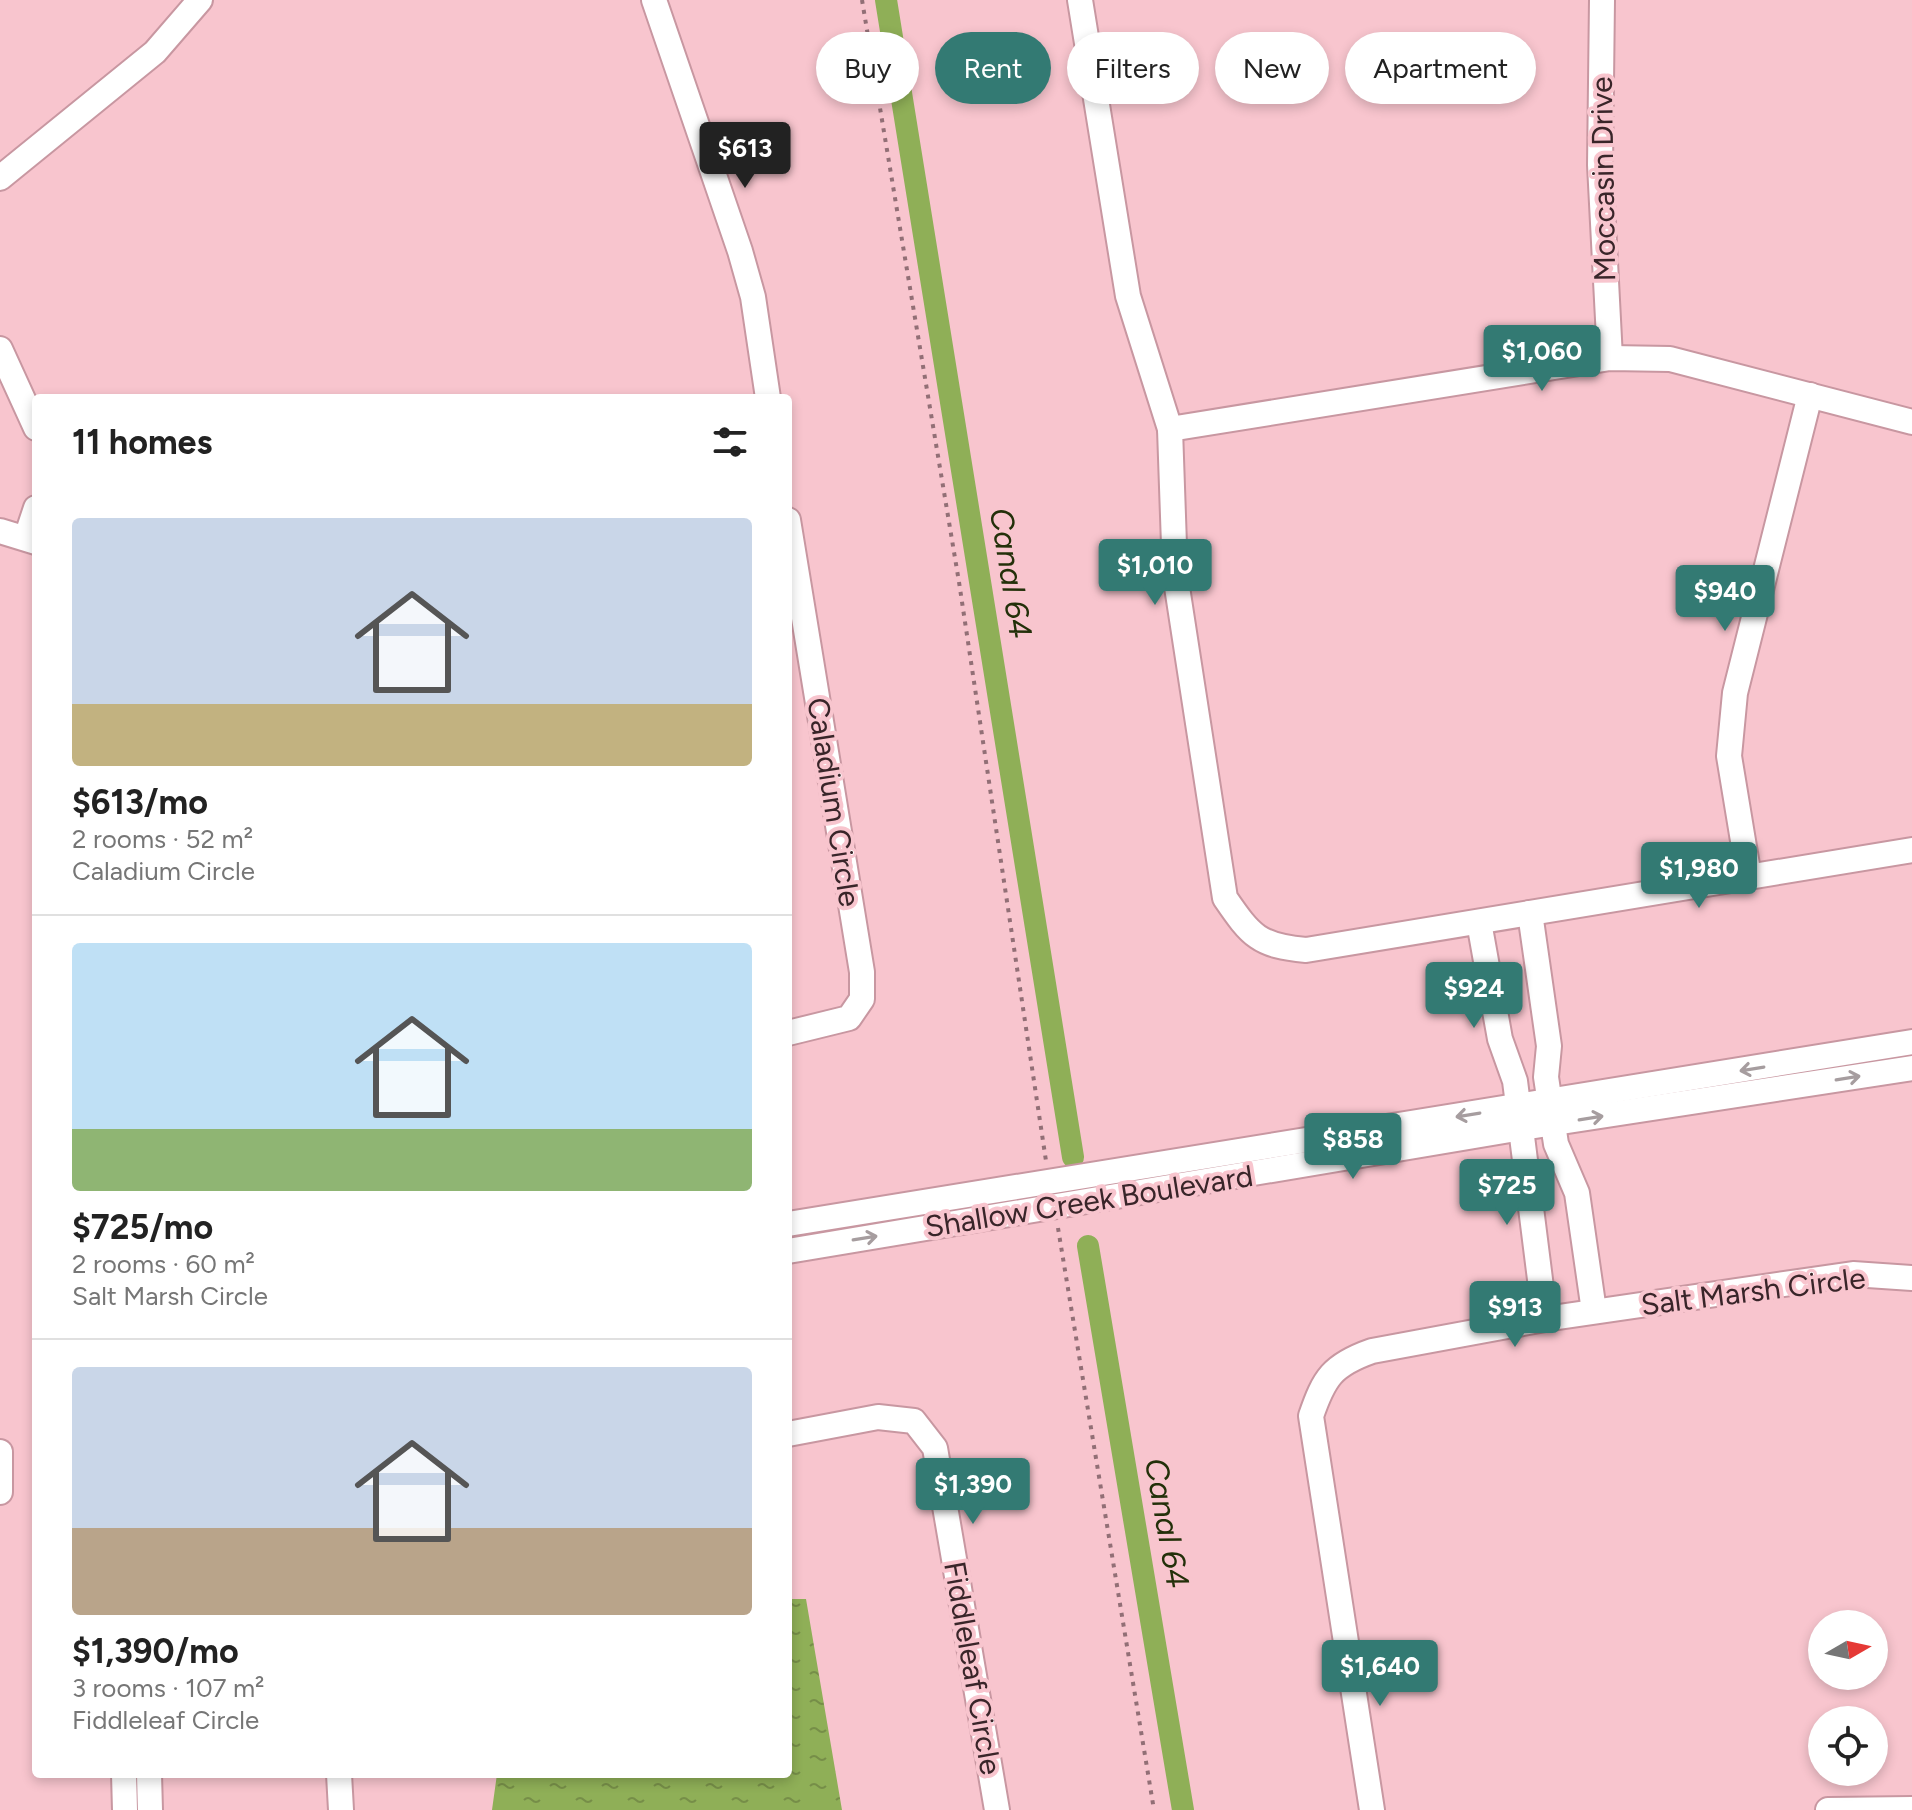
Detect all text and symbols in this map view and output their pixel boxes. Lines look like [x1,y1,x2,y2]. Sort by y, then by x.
chip: Buy [816,32,919,104]
chip: Rent [935,32,1051,104]
chip: Filters [1067,32,1199,104]
chip: New [1215,32,1329,104]
chip: Apartment [1345,32,1536,104]
street label: Moccasin Drive [1583,76,1623,282]
pin: $613 [698,122,792,190]
text: $613 [718,132,772,164]
pin: $1,060 [1477,325,1607,393]
text: $1,060 [1502,335,1582,367]
icon: filters [708,420,752,464]
text: 11 homes [72,422,212,463]
water label: Canal 64 [982,505,1040,641]
pin: $1,010 [1090,539,1220,607]
text: $1,010 [1117,549,1193,581]
pin: $940 [1678,565,1772,633]
icon: home [340,570,484,714]
text: $940 [1694,575,1756,607]
street label: Caladium Circle [799,695,869,909]
text: $613/mo [72,782,208,823]
text: 2 rooms · 52 m² [72,823,253,855]
pin: $1,980 [1634,842,1764,910]
text: $1,980 [1659,852,1739,884]
text: Caladium Circle [72,855,255,887]
pin: $924 [1427,962,1521,1030]
text: $924 [1444,972,1505,1004]
icon: home [340,995,484,1139]
one-way arrow [1740,1062,1765,1077]
one-way arrow [1835,1070,1860,1085]
one-way arrow [1456,1109,1481,1124]
one-way arrow [1578,1110,1603,1125]
pin: $858 [1306,1113,1400,1181]
text: $858 [1322,1123,1384,1155]
street label: Shallow Creek Boulevard [922,1157,1256,1245]
pin: $725 [1460,1159,1554,1227]
text: $725 [1477,1169,1537,1201]
text: $725/mo [72,1207,213,1248]
one-way arrow [852,1230,877,1245]
text: 2 rooms · 60 m² [72,1248,255,1280]
street label: Salt Marsh Circle [1639,1259,1867,1323]
text: Salt Marsh Circle [72,1280,268,1312]
pin: $913 [1468,1281,1562,1349]
text: $913 [1488,1291,1542,1323]
icon: home [340,1419,484,1563]
water label: Canal 64 [1137,1455,1197,1591]
pin: $1,390 [908,1458,1038,1526]
text: $1,390 [934,1468,1012,1500]
street label: Fiddleleaf Circle [936,1558,1010,1778]
north arrow [1808,1610,1888,1690]
map controls [1808,1610,1888,1786]
text: $1,390/mo [72,1631,239,1672]
pin: $1,640 [1315,1640,1445,1708]
text: $1,640 [1340,1650,1420,1682]
text: 3 rooms · 107 m² [72,1672,265,1704]
text: Fiddleleaf Circle [72,1704,259,1736]
button: locate [1808,1706,1888,1786]

